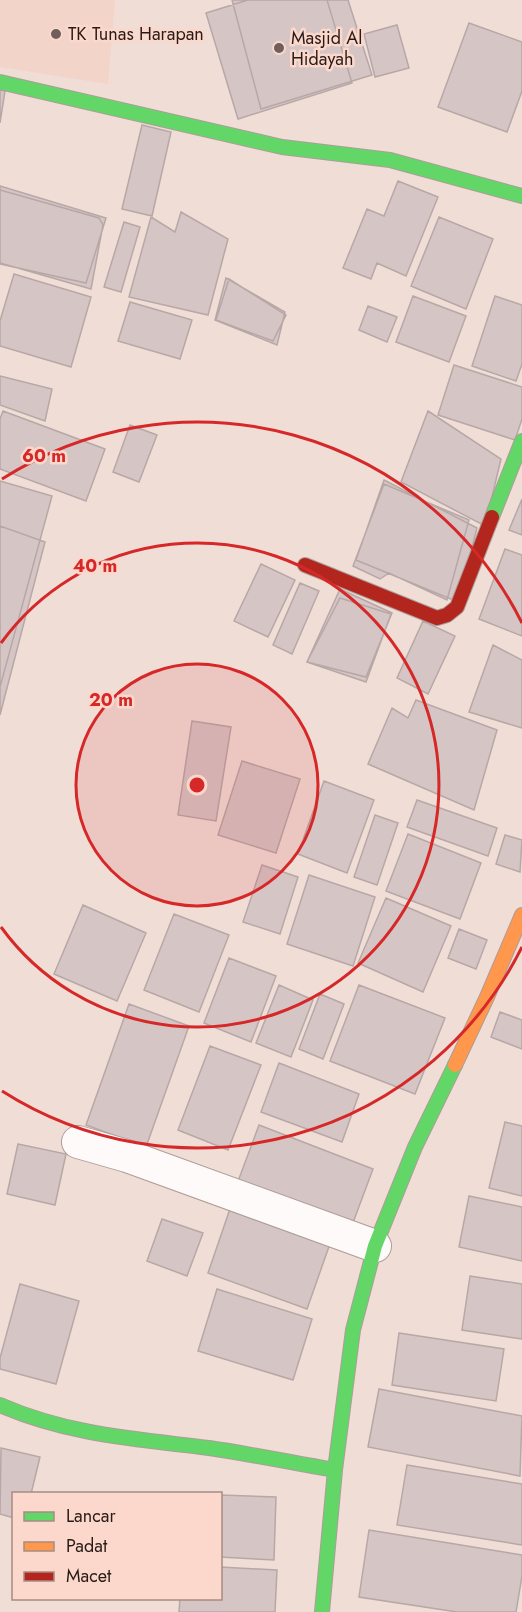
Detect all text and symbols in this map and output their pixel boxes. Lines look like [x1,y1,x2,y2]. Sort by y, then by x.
place label: TK Tunas Harapan [68,21,204,47]
place label: Masjid Al Hidayah [291,25,362,72]
marker: TK Tunas Harapan [49,27,63,41]
marker: Masjid Al Hidayah [272,41,286,55]
text: 60 m [22,443,66,469]
text: 40 m [73,553,117,579]
text: 20 m [89,687,133,713]
centre of rings [187,775,207,795]
legend [12,1492,222,1600]
text: Lancar [66,1503,116,1529]
text: Padat [66,1533,108,1559]
text: Macet [66,1563,112,1589]

